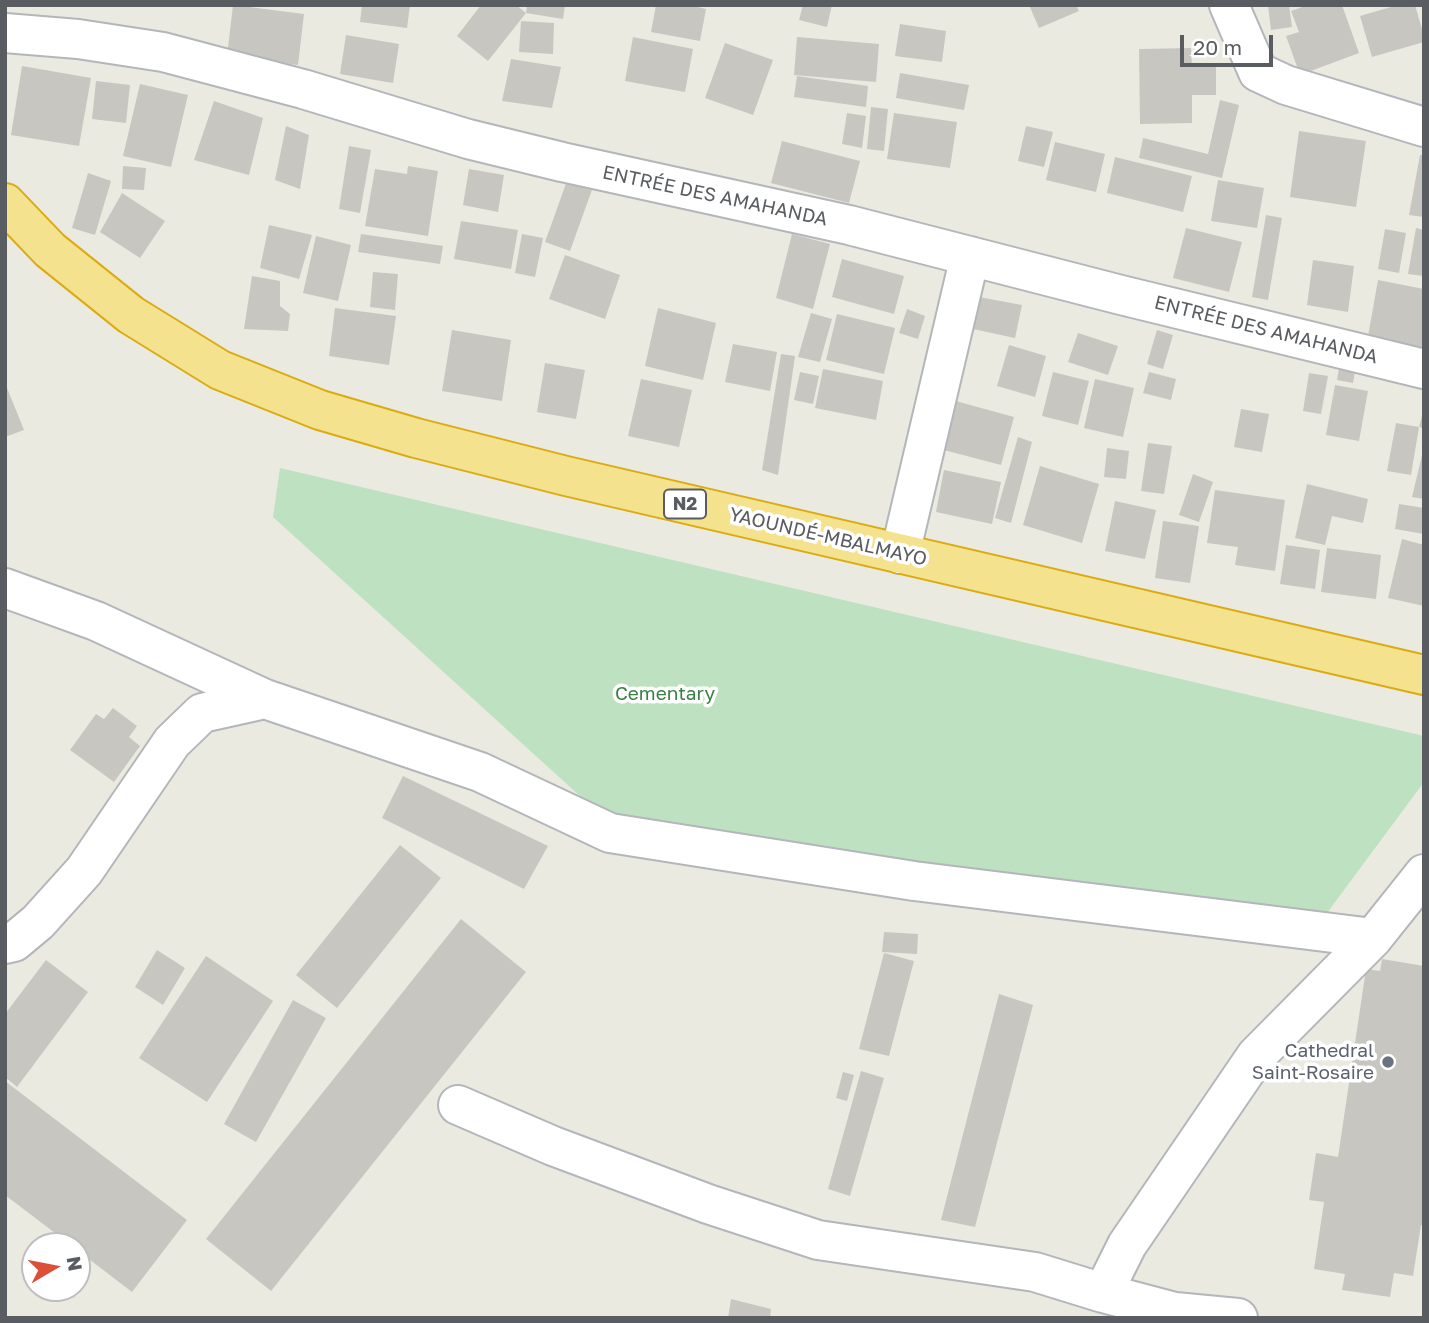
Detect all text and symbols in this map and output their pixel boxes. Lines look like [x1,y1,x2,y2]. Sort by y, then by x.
scale bar [1184,21,1277,65]
text: 20 m [1193,34,1242,60]
street label: ENTRÉE DES AMAHANDA [600,161,830,231]
street label: ENTRÉE DES AMAHANDA [1152,291,1380,369]
road number: N2 [664,490,706,518]
street label: YAOUNDÉ-MBALMAYO [727,503,929,571]
park label: Cementary [615,683,715,705]
place label: Cathedral Saint-Rosaire [1252,1040,1374,1084]
marker: Cathedral Saint-Rosaire [1380,1054,1396,1070]
north arrow [21,1232,91,1302]
text: N [63,1254,88,1273]

